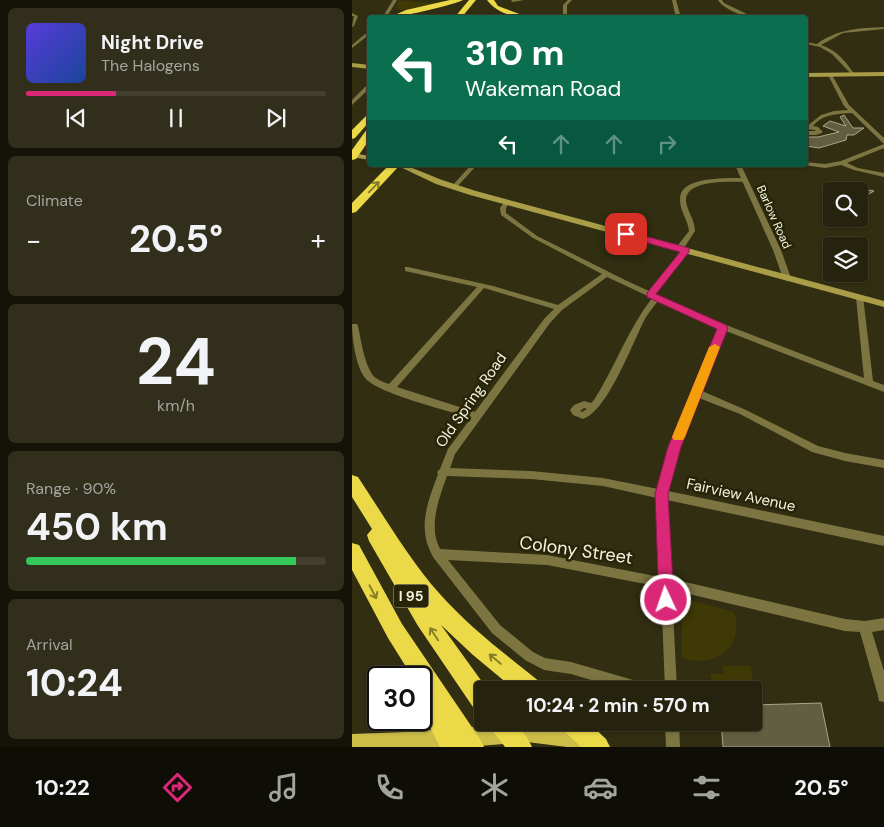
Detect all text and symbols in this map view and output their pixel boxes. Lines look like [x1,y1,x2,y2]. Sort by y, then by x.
text: Night Drive [101,30,204,55]
text: 310 m [465,30,564,76]
icon: left [382,35,447,100]
text: The Halogens [101,55,200,76]
text: Wakeman Road [465,74,621,103]
icon: previous [62,104,90,132]
icon: pause [162,104,190,132]
icon: next [262,104,290,132]
icon: left [494,130,522,158]
icon: ahead [547,130,575,158]
icon: ahead [600,130,628,158]
icon: right [653,130,681,158]
one-way arrow [368,181,380,194]
map controls [823,182,868,282]
button: search [823,182,868,227]
street label: Barlow Road [753,183,795,251]
text: Climate [26,190,83,211]
pin [605,213,647,255]
text: 20.5° [129,214,223,264]
icon: arrive [612,220,640,248]
text: − [26,222,41,259]
text: + [311,222,326,259]
button: layers [823,237,868,282]
text: 24 [136,320,216,404]
street label: Old Spring Road [431,349,511,451]
text: km/h [157,395,195,416]
street label: Fairview Avenue [685,474,797,516]
text: Range · 90% [26,478,116,499]
text: 450 km [26,502,168,552]
street label: Colony Street [518,530,634,570]
position arrow [639,573,691,625]
one-way arrow [368,584,378,598]
road number: I 95 [394,584,428,608]
one-way arrow [429,627,439,641]
text: Arrival [26,634,73,655]
one-way arrow [489,653,502,664]
text: 10:24 [26,658,123,708]
speed limit sign: 30 [367,666,432,731]
text: 10:24 · 2 min · 570 m [526,693,710,718]
icon: directions [160,770,195,805]
icon: music [266,770,301,805]
icon: phone [372,770,407,805]
icon: climate [477,770,512,805]
icon: car [583,770,618,805]
icon: filters [689,770,724,805]
text: 10:22 [35,773,90,802]
text: 20.5° [794,773,849,802]

